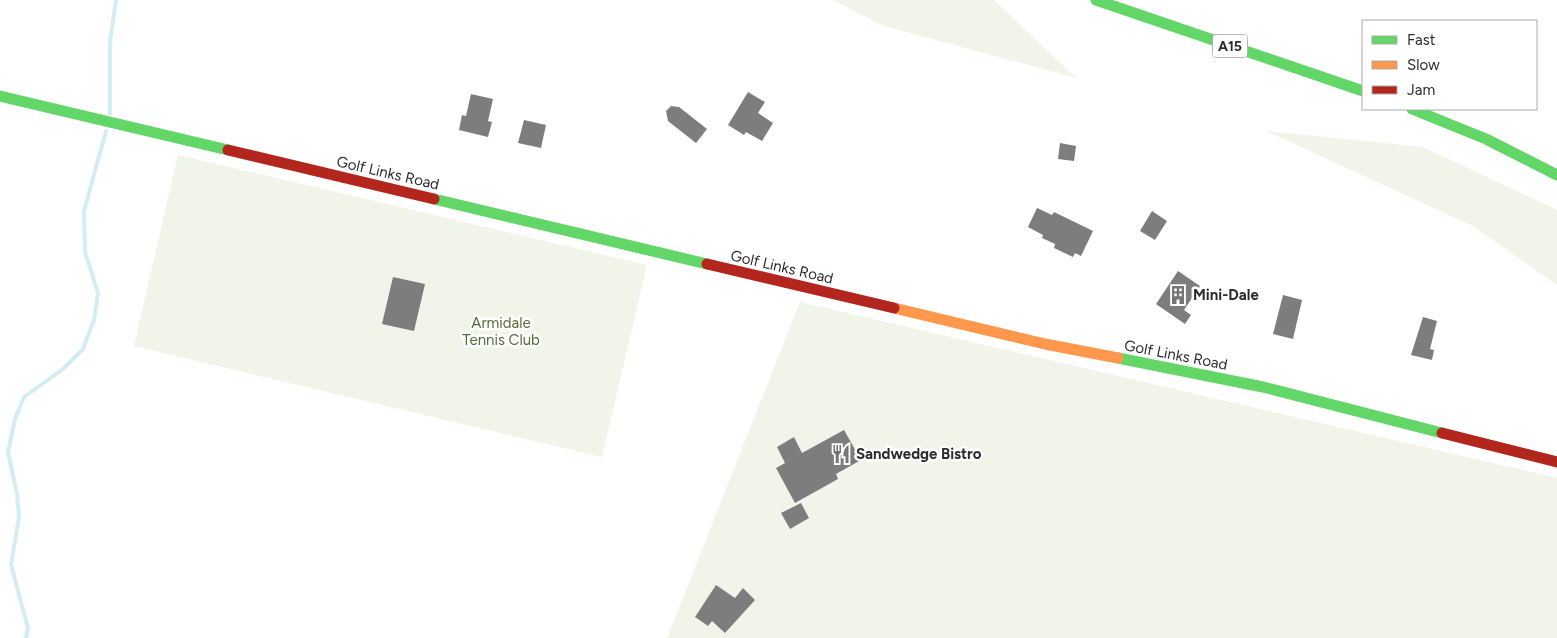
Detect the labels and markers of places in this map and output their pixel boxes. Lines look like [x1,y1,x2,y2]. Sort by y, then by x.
building icon: Mini-Dale [1167,284,1189,306]
place label: Mini-Dale [1193,286,1260,304]
restaurant icon: Sandwedge Bistro [830,443,852,465]
place label: Sandwedge Bistro [856,445,982,463]

